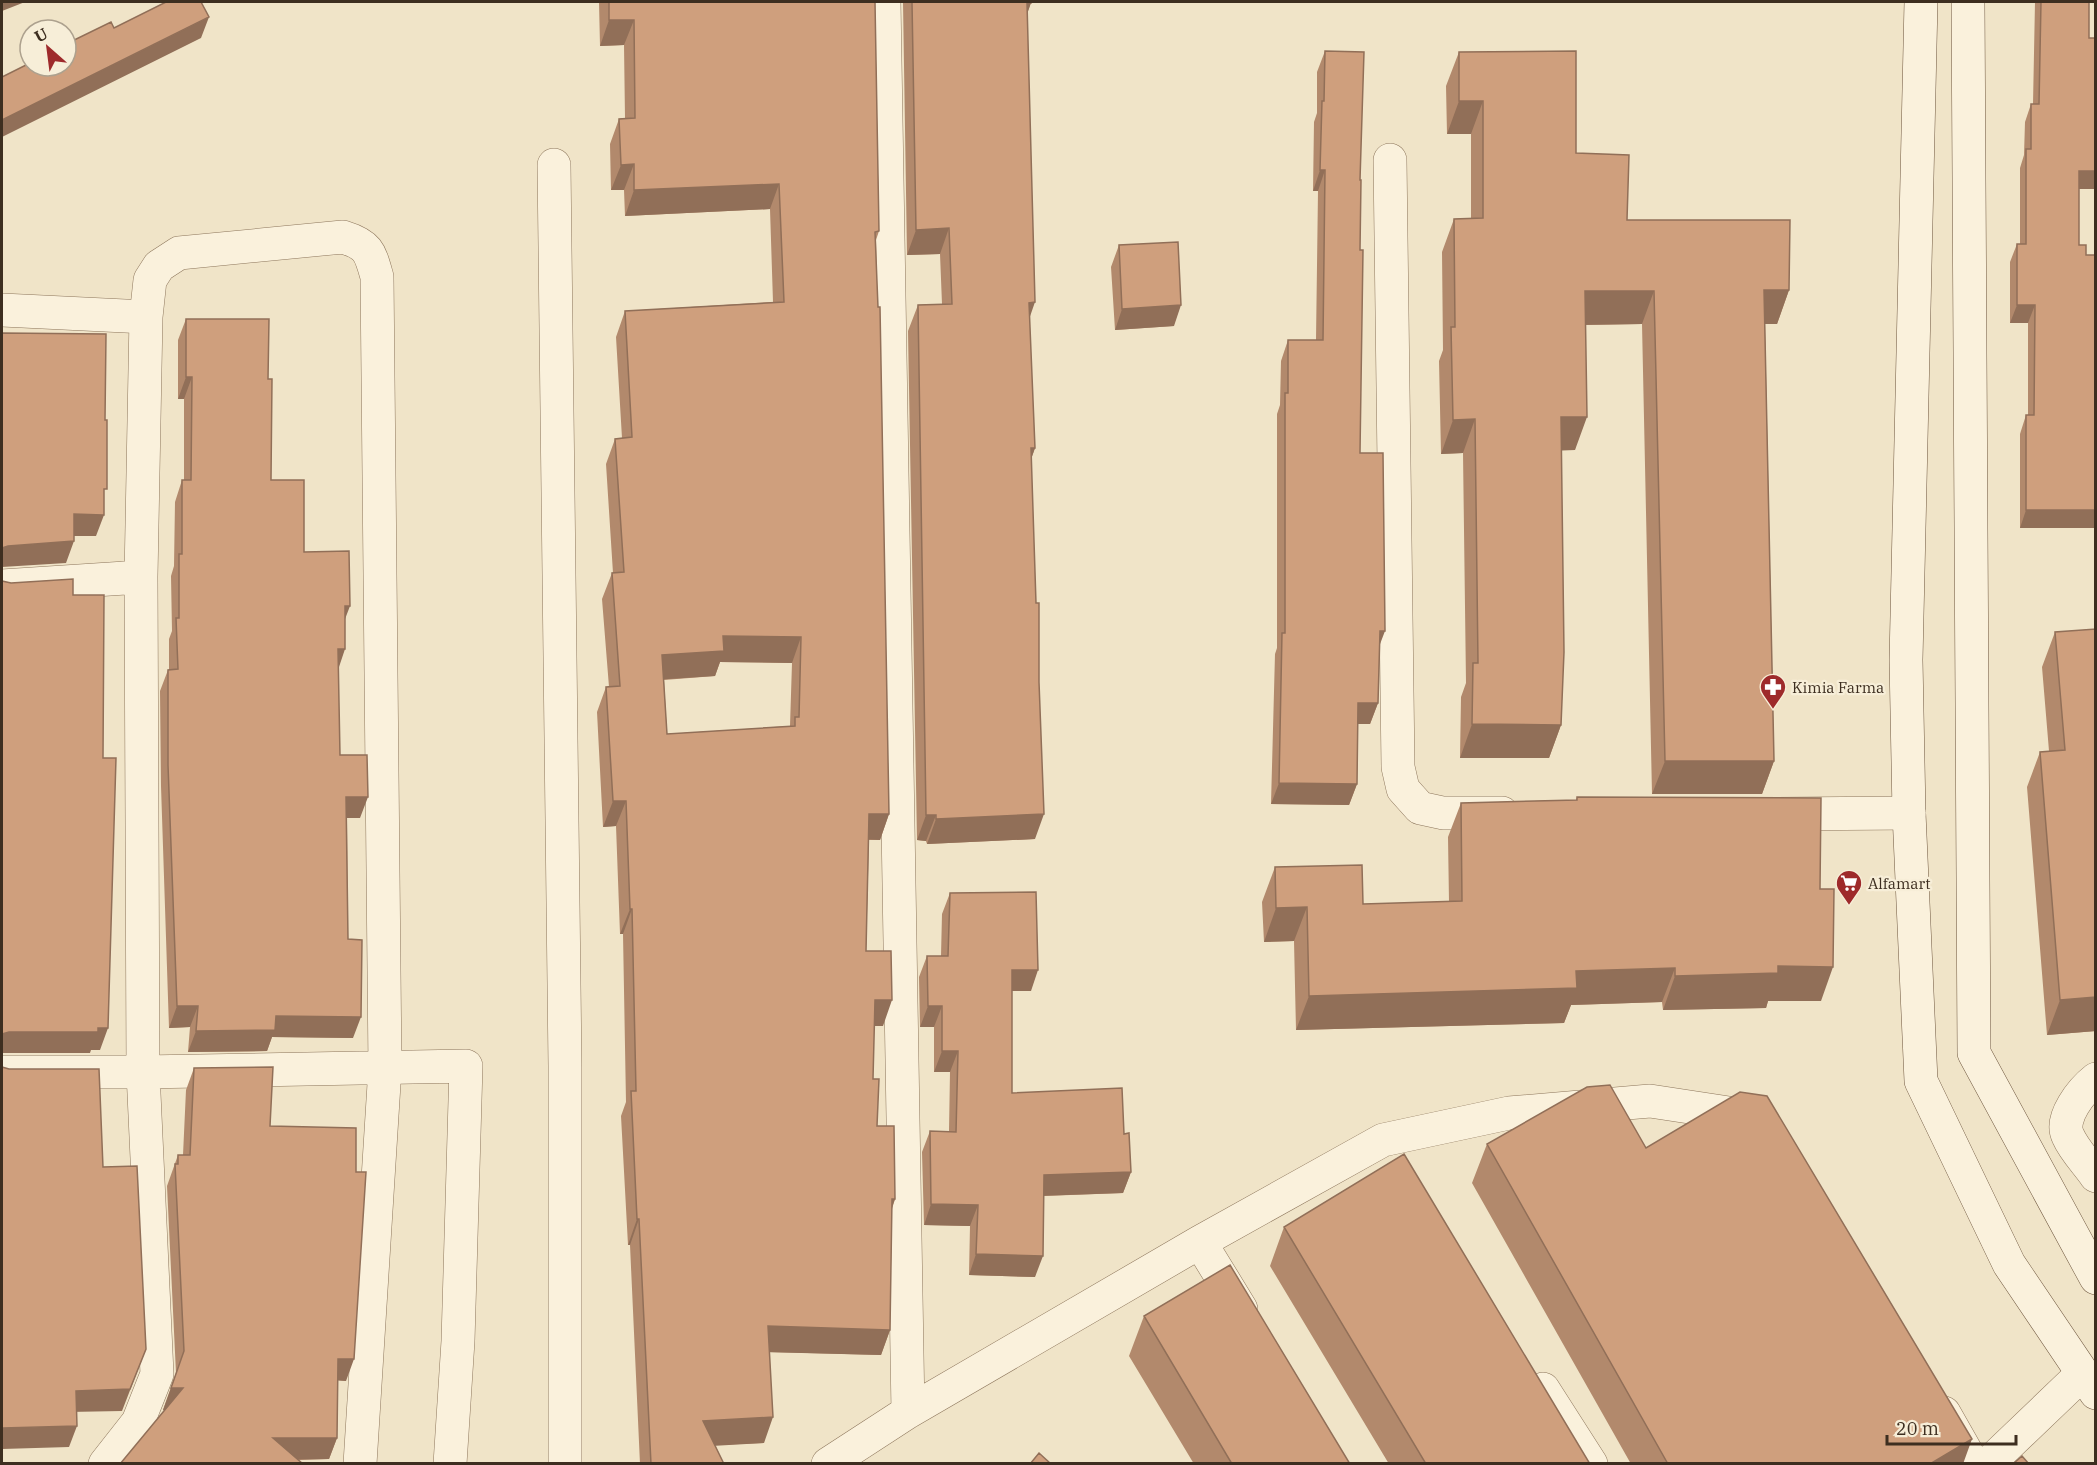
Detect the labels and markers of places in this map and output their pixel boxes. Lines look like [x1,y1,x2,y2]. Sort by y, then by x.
pharmacy icon: Kimia Farma [1758,672,1788,710]
place label: Kimia Farma [1792,678,1884,697]
supermarket icon: Alfamart [1834,868,1864,906]
place label: Alfamart [1868,874,1931,893]

